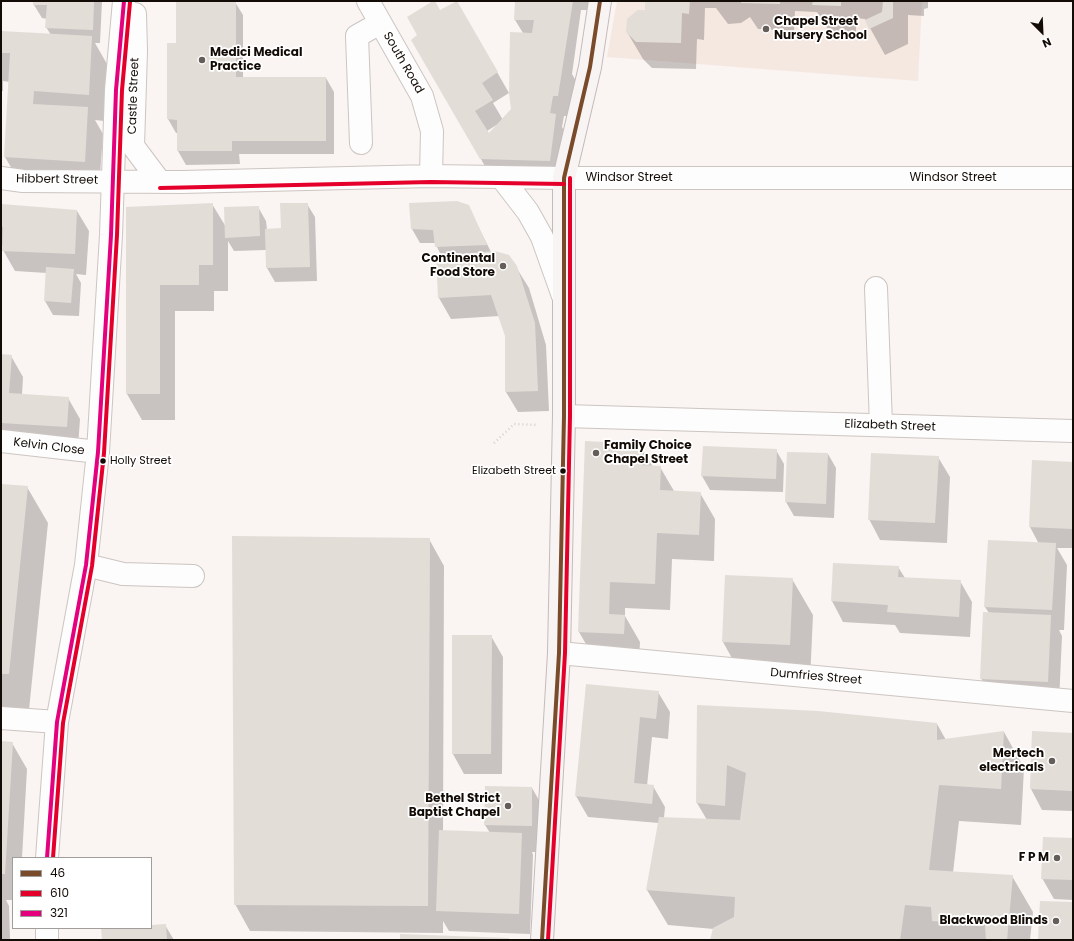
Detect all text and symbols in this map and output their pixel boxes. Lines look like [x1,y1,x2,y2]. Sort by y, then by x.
north arrow [1022,12,1062,52]
place label: Chapel Street Nursery School [774,15,867,43]
marker: Chapel Street Nursery School [761,24,771,34]
street label: South Road [380,30,426,96]
text: N [1040,34,1054,52]
place label: Medici Medical Practice [210,46,302,74]
marker: Medici Medical Practice [197,55,207,65]
street label: Castle Street [125,57,143,135]
street label: Windsor Street [585,171,673,185]
street label: Windsor Street [909,171,997,185]
street label: Hibbert Street [16,172,98,188]
place label: Continental Food Store [422,252,495,280]
marker: Continental Food Store [498,261,508,271]
street label: Elizabeth Street [844,417,936,435]
street label: Kelvin Close [13,435,85,459]
place label: Family Choice Chapel Street [604,439,692,467]
marker: Family Choice Chapel Street [591,448,601,458]
place label: Holly Street [110,454,171,468]
marker: Holly Street [98,456,108,466]
place label: Elizabeth Street [472,464,556,478]
marker: Elizabeth Street [558,466,568,476]
street label: Dumfries Street [770,666,862,688]
place label: Mertech electricals [979,747,1044,775]
marker: Mertech electricals [1047,756,1057,766]
place label: Bethel Strict Baptist Chapel [409,792,500,820]
marker: Bethel Strict Baptist Chapel [503,801,513,811]
place label: F P M [1019,851,1049,865]
marker: F P M [1052,853,1062,863]
legend [12,857,152,929]
text: 46 [50,864,65,881]
text: 610 [50,884,69,901]
text: 321 [50,904,68,921]
place label: Blackwood Blinds [939,914,1048,928]
marker: Blackwood Blinds [1051,916,1061,926]

